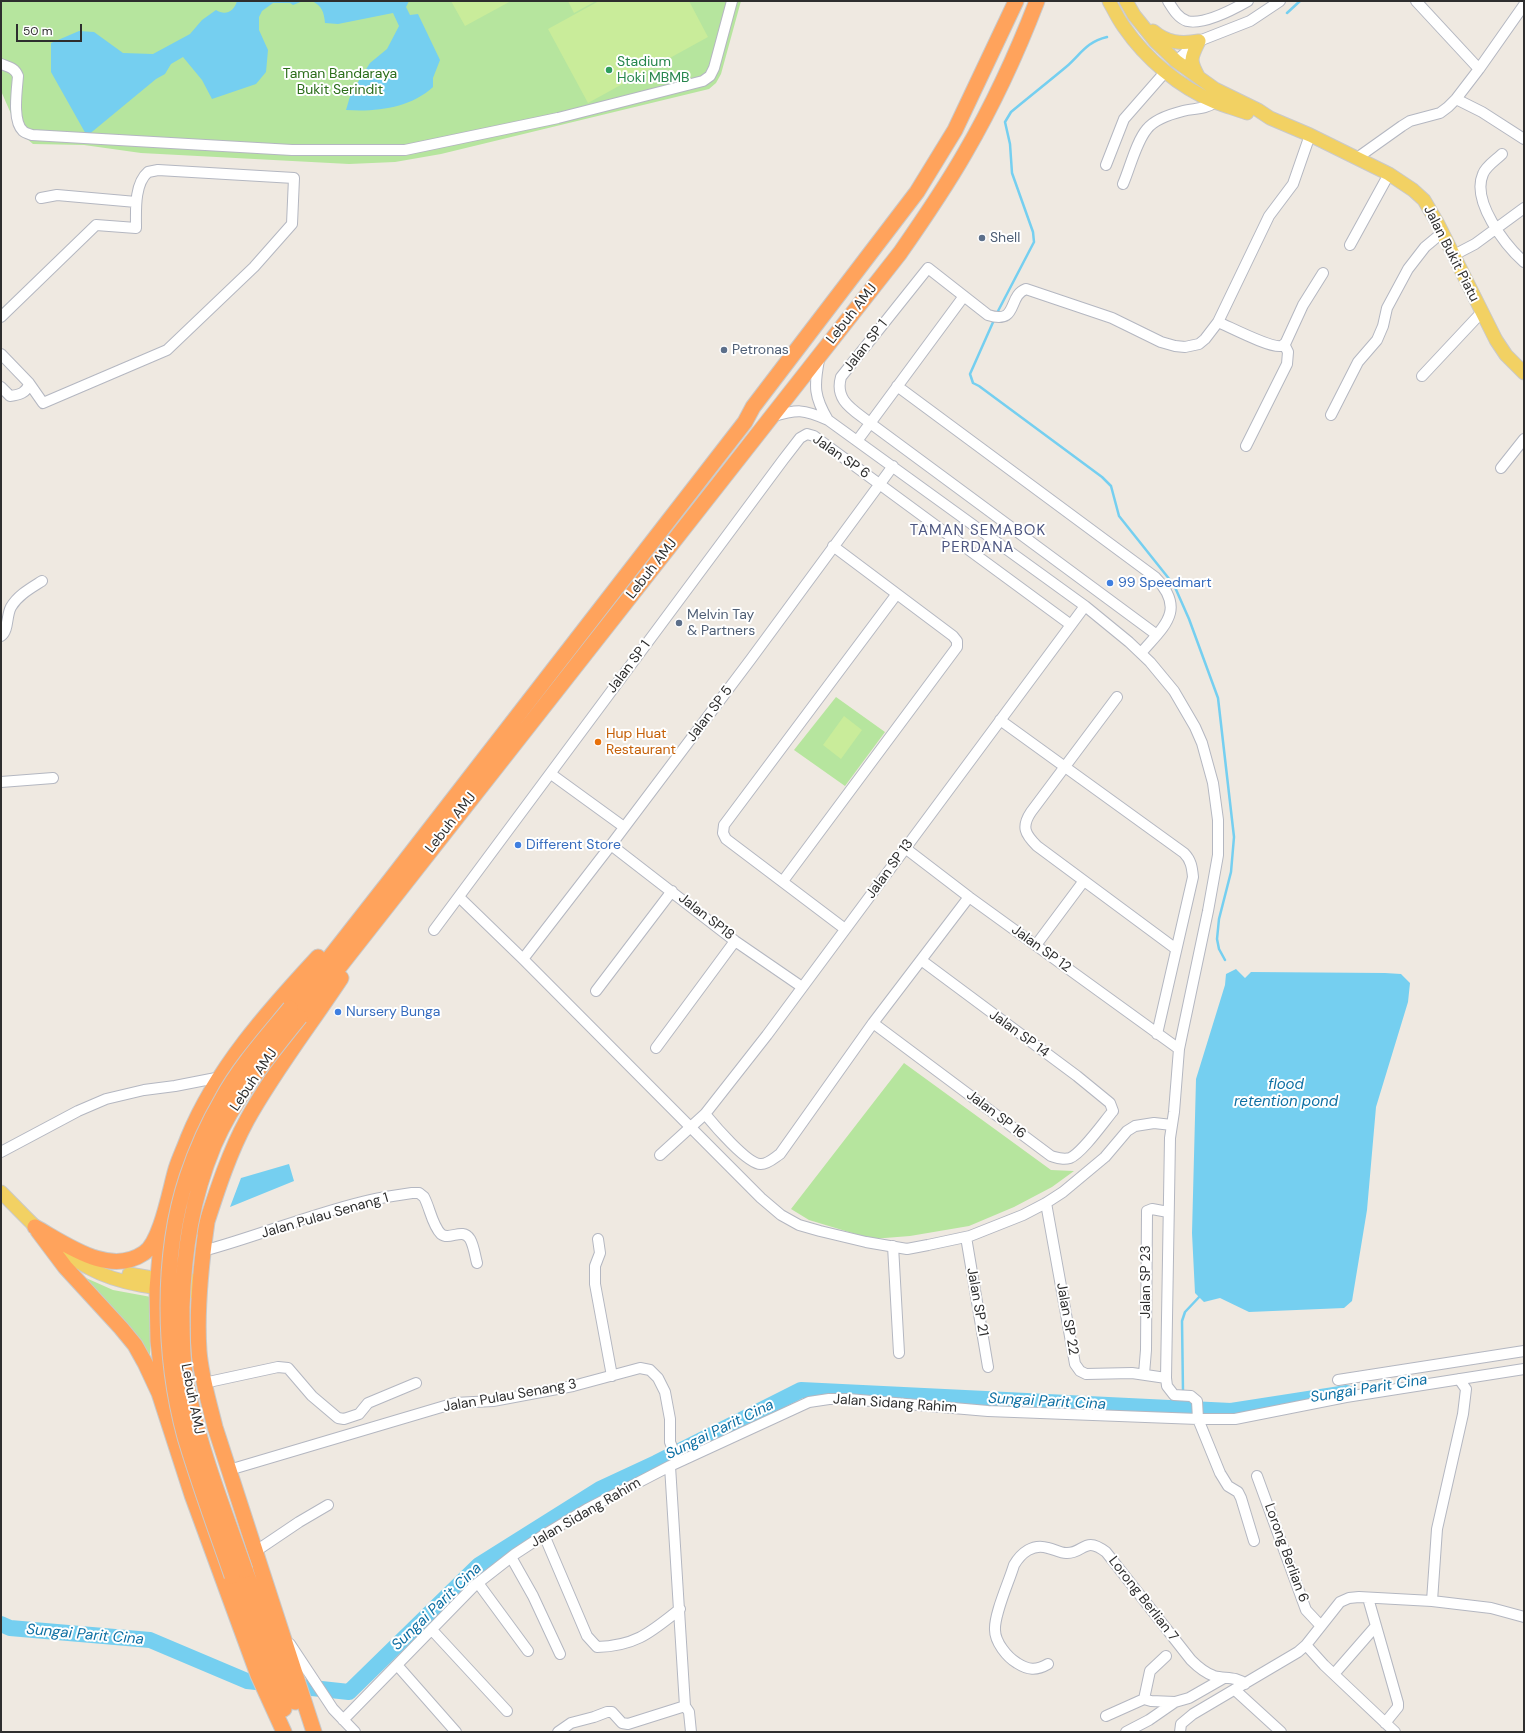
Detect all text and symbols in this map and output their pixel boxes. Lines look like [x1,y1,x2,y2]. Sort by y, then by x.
scale bar [18,16,84,42]
text: 50 m [23,23,52,39]
place label: Stadium Hoki MBMB [617,54,689,86]
marker: Stadium Hoki MBMB [604,65,614,75]
park label: Taman Bandaraya Bukit Serindit [283,66,397,98]
street label: Jalan Bukit Piatu [1420,203,1482,305]
place label: Shell [990,230,1020,246]
marker: Shell [977,233,987,243]
street label: Lebuh AMJ [823,281,881,347]
street label: Jalan SP 1 [840,317,892,375]
place label: Petronas [732,342,789,358]
marker: Petronas [719,345,729,355]
street label: Jalan SP 6 [809,431,873,483]
district label: TAMAN SEMABOK PERDANA [910,522,1046,557]
street label: Lebuh AMJ [623,536,681,602]
place label: 99 Speedmart [1118,575,1212,591]
marker: 99 Speedmart [1105,578,1115,588]
place label: Melvin Tay & Partners [687,607,755,640]
marker: Melvin Tay & Partners [674,618,684,628]
street label: Jalan SP 1 [604,637,654,697]
street label: Jalan SP 5 [684,683,736,745]
place label: Hup Huat Restaurant [606,726,676,758]
marker: Hup Huat Restaurant [593,737,603,747]
street label: Lebuh AMJ [422,790,480,856]
street label: Jalan SP 13 [863,836,917,902]
place label: Different Store [526,837,621,853]
marker: Different Store [513,840,523,850]
street label: Jalan SP18 [675,890,737,944]
street label: Jalan SP 12 [1008,922,1074,976]
place label: Nursery Bunga [346,1004,440,1020]
marker: Nursery Bunga [333,1007,343,1017]
street label: Jalan SP 14 [986,1007,1052,1061]
street label: Lebuh AMJ [227,1046,281,1114]
water label: flood retention pond [1234,1076,1338,1111]
street label: Jalan SP 16 [963,1087,1029,1143]
street label: Jalan Pulau Senang 1 [260,1190,390,1242]
street label: Jalan SP 23 [1138,1245,1154,1319]
street label: Jalan SP 21 [963,1266,991,1338]
street label: Jalan SP 22 [1052,1281,1082,1357]
street label: Lebuh AMJ [177,1362,207,1436]
water label: Sungai Parit Cina [1309,1371,1429,1407]
street label: Jalan Pulau Senang 3 [442,1376,578,1416]
water label: Sungai Parit Cina [988,1390,1106,1414]
street label: Jalan Sidang Rahim [832,1391,958,1417]
water label: Sungai Parit Cina [663,1396,777,1464]
street label: Jalan Sidang Rahim [528,1475,644,1551]
street label: Lorong Berlian 6 [1260,1501,1312,1605]
street label: Lorong Berlian 7 [1105,1553,1181,1645]
water label: Sungai Parit Cina [388,1560,486,1654]
water label: Sungai Parit Cina [25,1621,145,1649]

